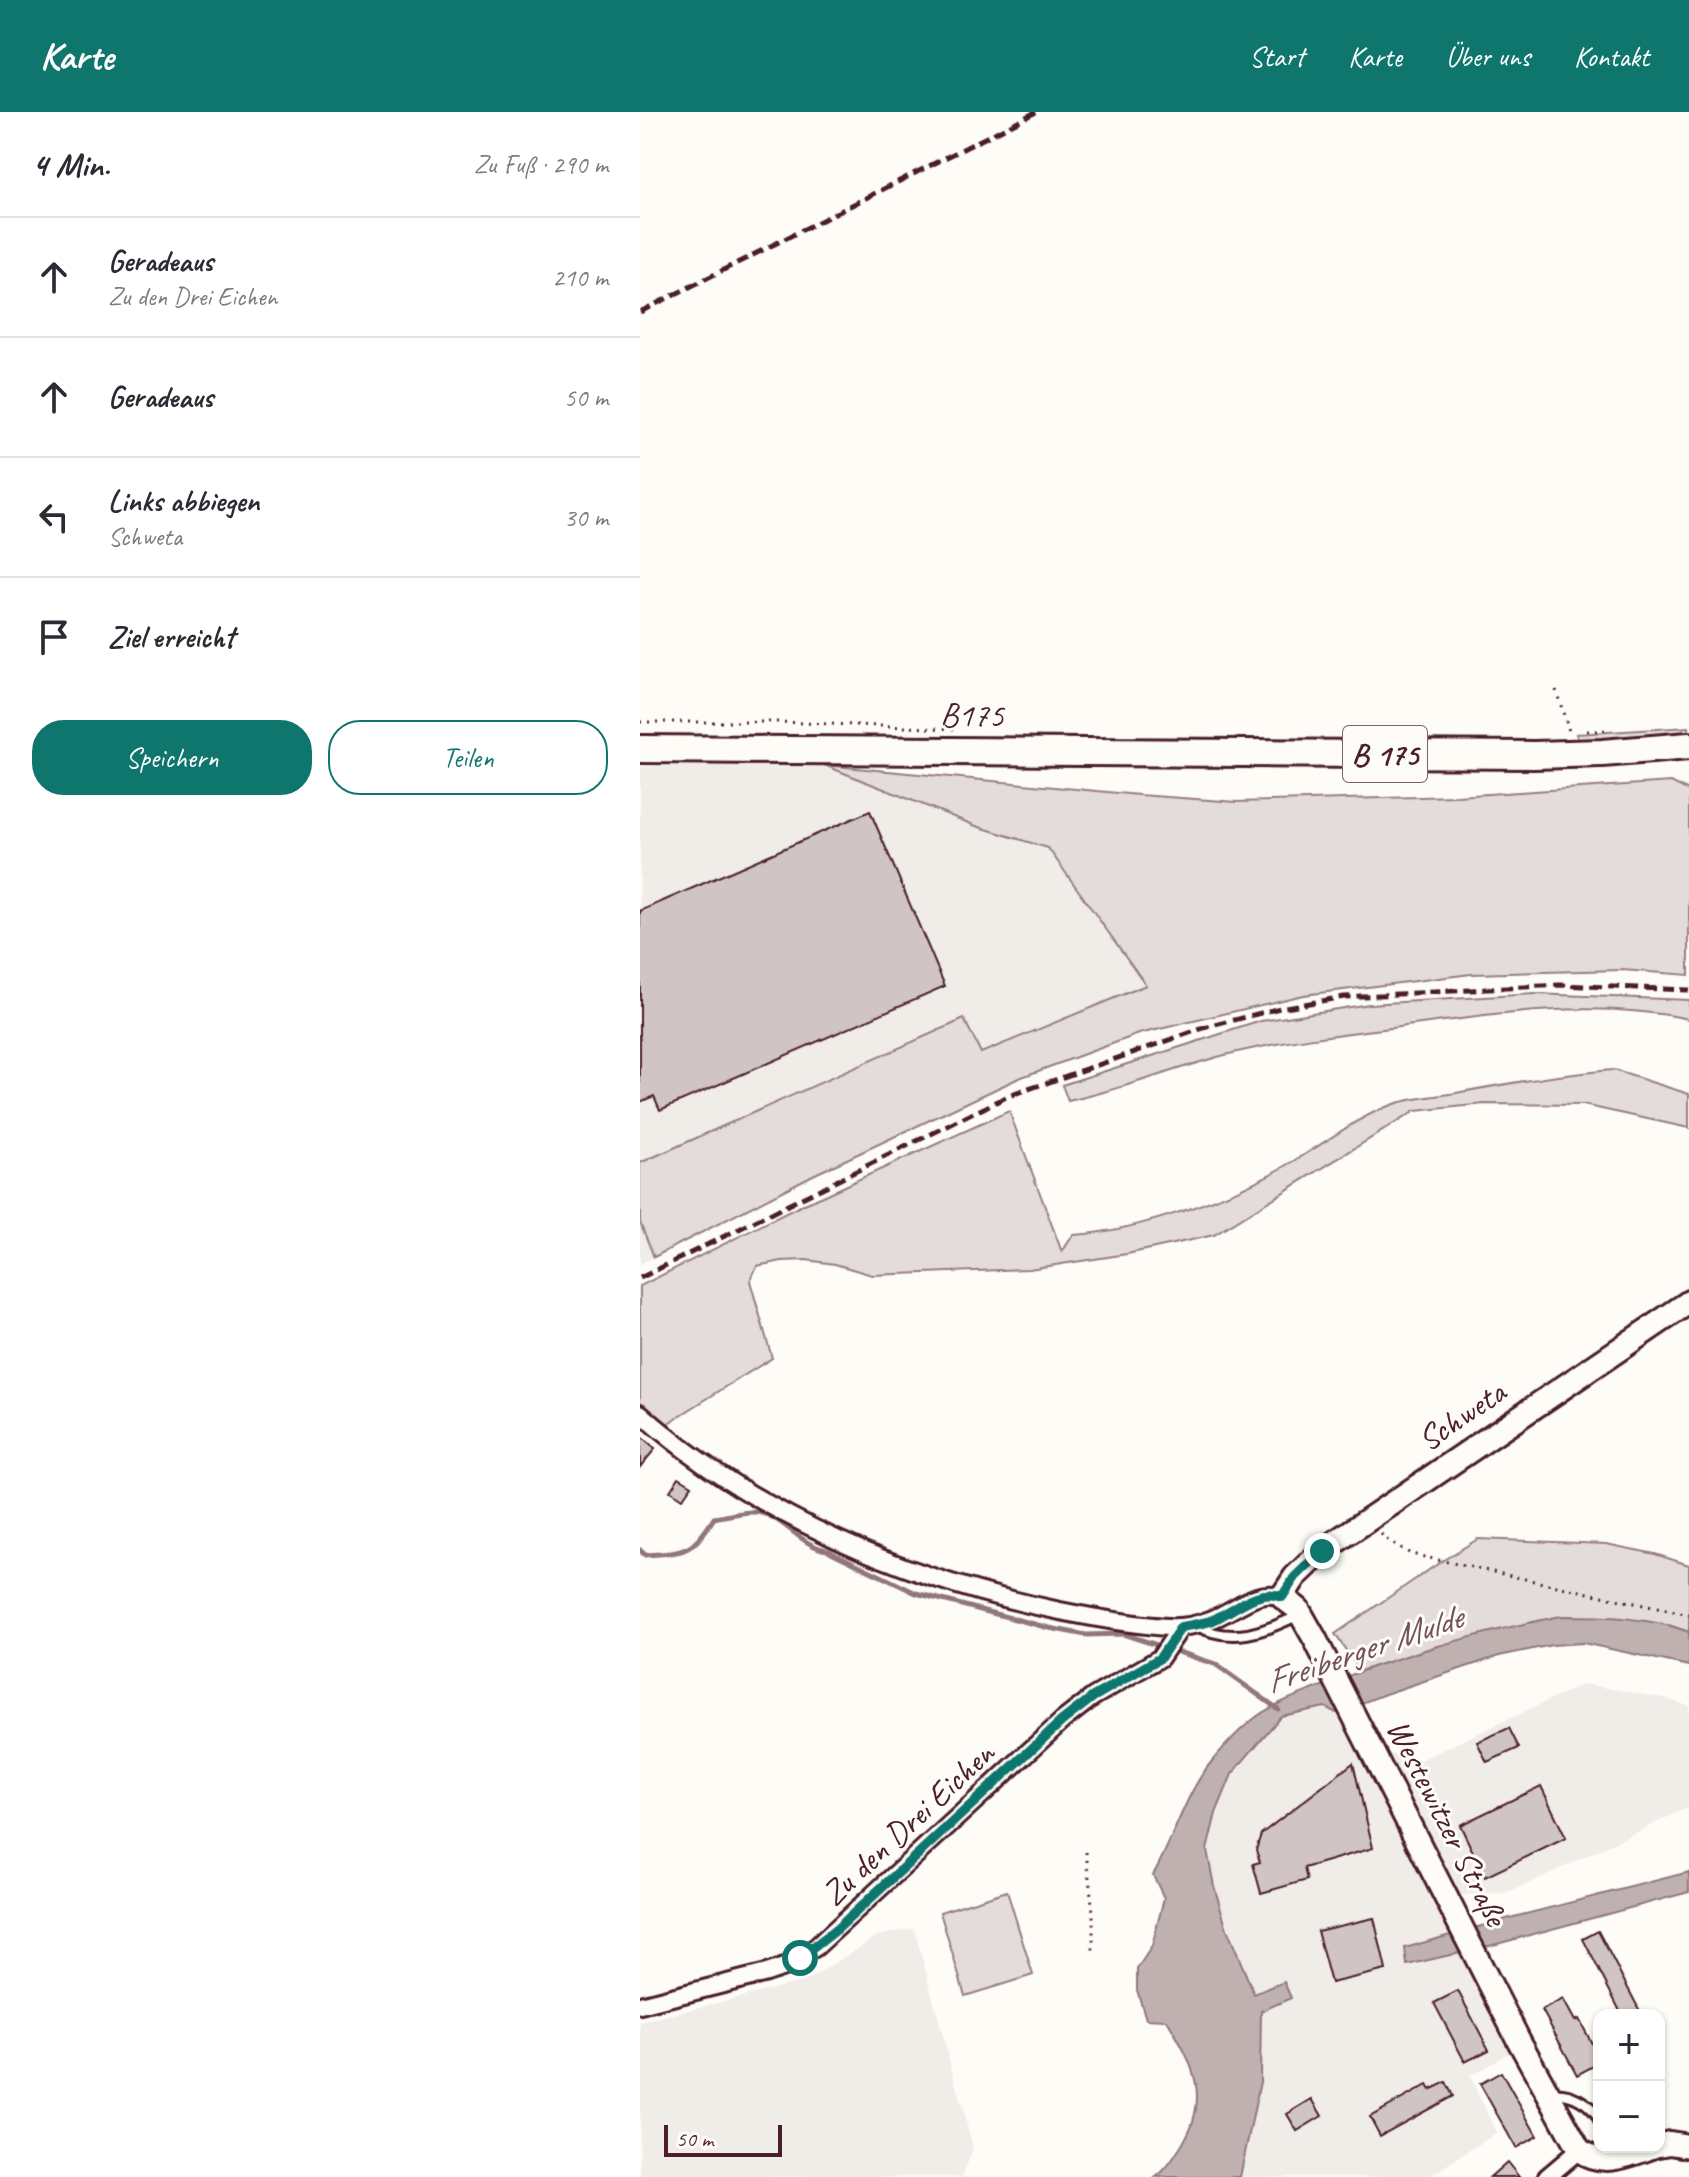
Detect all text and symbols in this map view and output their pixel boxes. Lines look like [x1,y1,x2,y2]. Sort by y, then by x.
text: Karte [40,33,114,80]
text: Start [1249,39,1304,74]
text: Karte [1348,39,1402,74]
text: Über uns [1446,39,1530,74]
text: Kontakt [1574,39,1649,74]
text: 4 Min. [32,143,110,186]
text: Zu Fuß · 290 m [474,148,608,181]
text: Geradeaus [108,242,213,280]
icon: ahead [32,255,76,299]
text: 210 m [552,261,608,294]
text: Zu den Drei Eichen [108,280,277,313]
icon: ahead [32,375,76,419]
text: Geradeaus [108,378,213,416]
text: 50 m [564,381,608,414]
text: Links abbiegen [108,482,259,520]
icon: left [32,495,76,539]
text: 30 m [564,501,608,534]
text: Schweta [108,520,182,553]
icon: arrive [32,615,76,659]
text: Ziel erreicht [108,618,234,656]
street label: B175 [940,692,1006,737]
button: Speichern [32,720,312,795]
button: Teilen [328,720,608,795]
road number: B 175 [1343,726,1427,782]
street label: Schweta [1409,1369,1515,1460]
route end [1304,1533,1340,1569]
water label: Freiberger Mulde [1259,1592,1473,1704]
street label: Westewitzer Straße [1377,1712,1519,1935]
street label: Zu den Drei Eichen [812,1731,1004,1915]
route start [782,1940,818,1976]
map controls [1593,2009,1665,2153]
button: + [1593,2009,1665,2081]
button: − [1593,2081,1665,2153]
scale bar [664,2121,782,2157]
text: 50 m [676,2125,713,2153]

